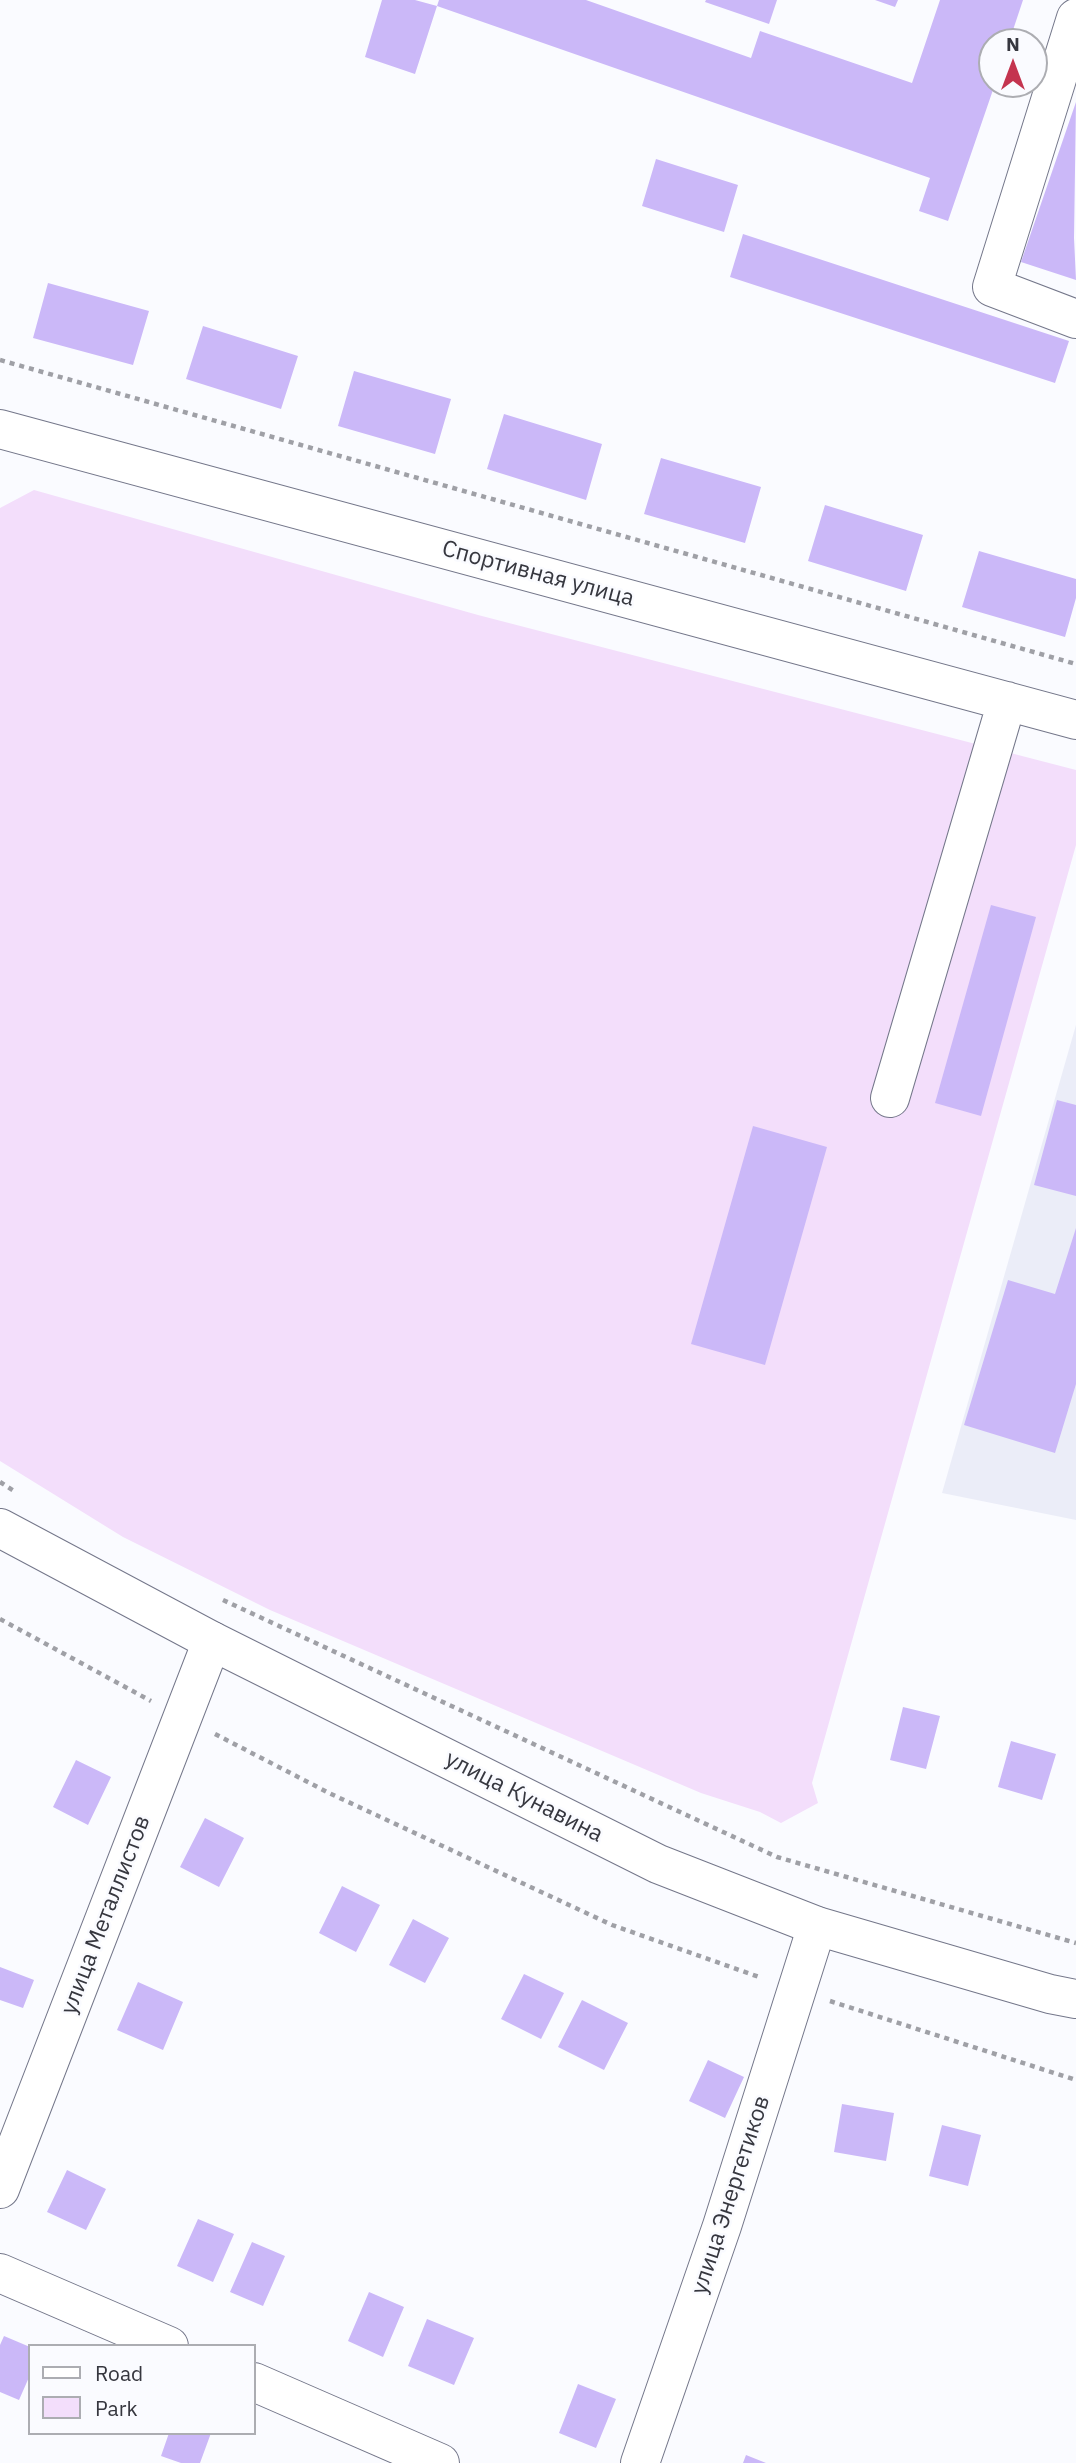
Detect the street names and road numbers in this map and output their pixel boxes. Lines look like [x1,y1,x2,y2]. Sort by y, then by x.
street label: Спортивная улица [439,535,637,613]
street label: улица Кунавина [441,1745,607,1849]
street label: улица Металлистов [55,1812,157,2018]
street label: улица Энергетиков [686,2092,776,2298]

